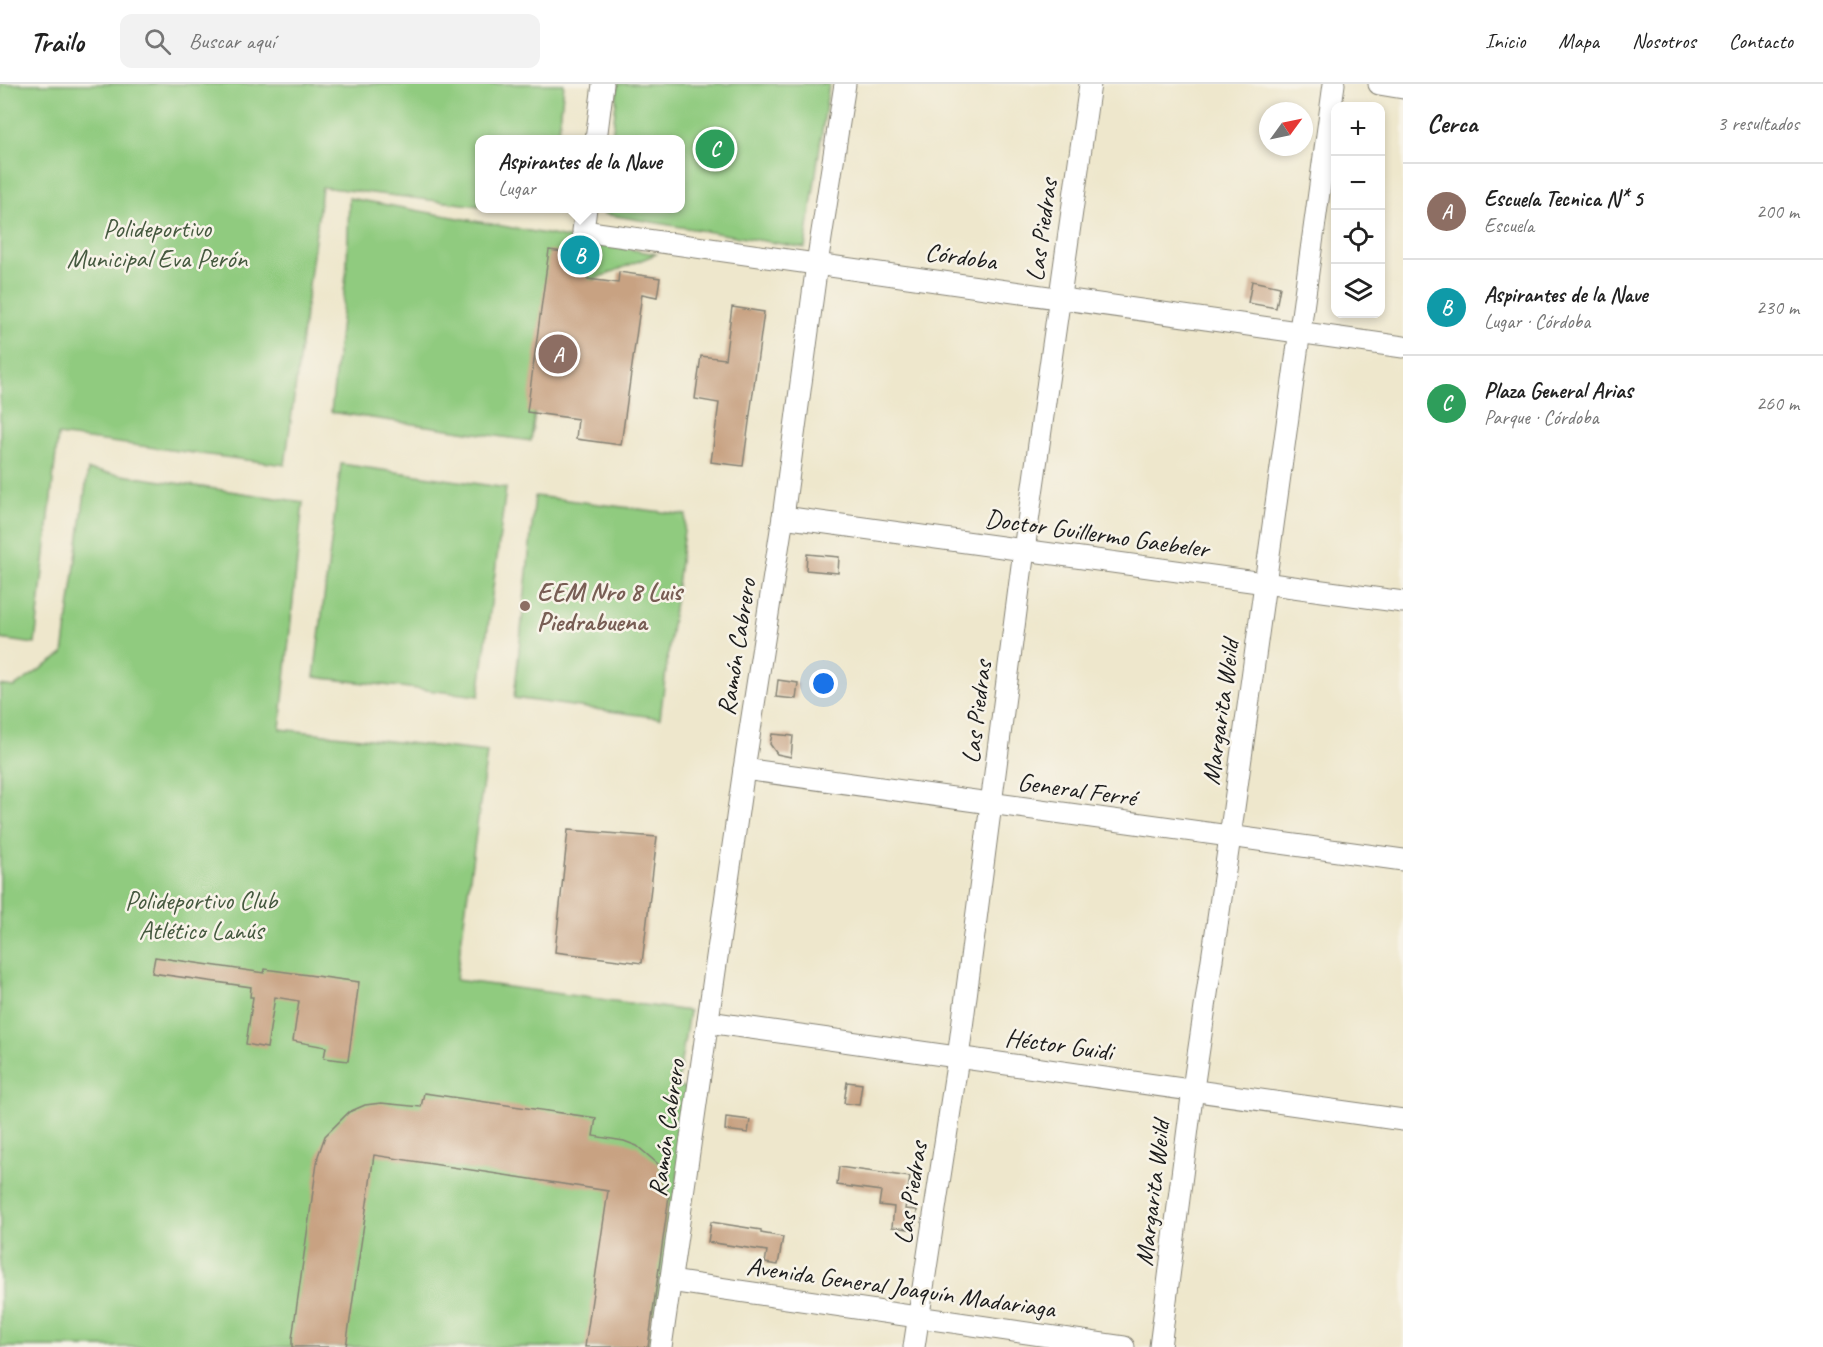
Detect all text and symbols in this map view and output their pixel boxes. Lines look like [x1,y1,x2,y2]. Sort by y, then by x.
search box [120,14,540,68]
text: Trailo [30,24,84,59]
icon: search [141,25,174,58]
text: Buscar aquí [189,27,275,55]
text: Inicio [1485,28,1525,54]
text: Mapa [1558,28,1599,54]
text: Nosotros [1632,28,1696,54]
text: Contacto [1729,28,1793,54]
north arrow [1259,102,1313,156]
map controls [1331,102,1385,318]
button: + [1331,102,1385,156]
text: Cerca [1427,107,1477,140]
text: 3 resultados [1717,111,1799,136]
pin: C [696,126,734,172]
popup [475,135,685,213]
text: Aspirantes de la Nave [498,148,662,176]
button: − [1331,156,1385,210]
street label: Las Piedras [1018,175,1065,283]
text: Lugar [498,176,536,201]
text: Escuela Tecnica N* 5 [1484,185,1643,213]
text: A [1441,199,1452,224]
text: 200 m [1756,199,1799,224]
button: locate [1331,210,1385,264]
park label: Polideportivo Municipal Eva Perón [67,212,248,275]
text: Escuela [1484,213,1534,238]
pin: B [560,232,600,278]
street label: Córdoba [923,235,1000,278]
button: layers [1331,264,1385,318]
text: Aspirantes de la Nave [1484,281,1647,309]
text: B [1441,295,1452,320]
text: 230 m [1756,295,1799,320]
text: Lugar · Córdoba [1484,309,1590,334]
pin: A [538,332,578,376]
text: Plaza General Arias [1484,377,1633,405]
text: C [1442,391,1451,416]
text: 260 m [1756,391,1799,416]
text: Parque · Córdoba [1484,405,1599,430]
street label: Doctor Guillermo Gaebeler [983,501,1213,566]
place label: EEM Nro 8 Luis Piedrabuena [537,575,685,638]
street label: Ramón Cabrero [709,575,764,718]
marker: EEM Nro 8 Luis Piedrabuena [518,599,532,613]
street label: Margarita Weild [1194,634,1248,787]
street label: Las Piedras [954,657,999,765]
your location [809,669,838,698]
street label: General Ferré [1016,765,1142,815]
park label: Polideportivo Club Atlético Lanús [125,884,279,947]
street label: Héctor Guidi [1003,1021,1118,1069]
street label: Ramón Cabrero [641,1056,693,1199]
street label: Margarita Weild [1127,1115,1178,1268]
street label: Las Piedras [886,1138,935,1247]
street label: Avenida General Joaquín Madariaga [745,1249,1059,1326]

